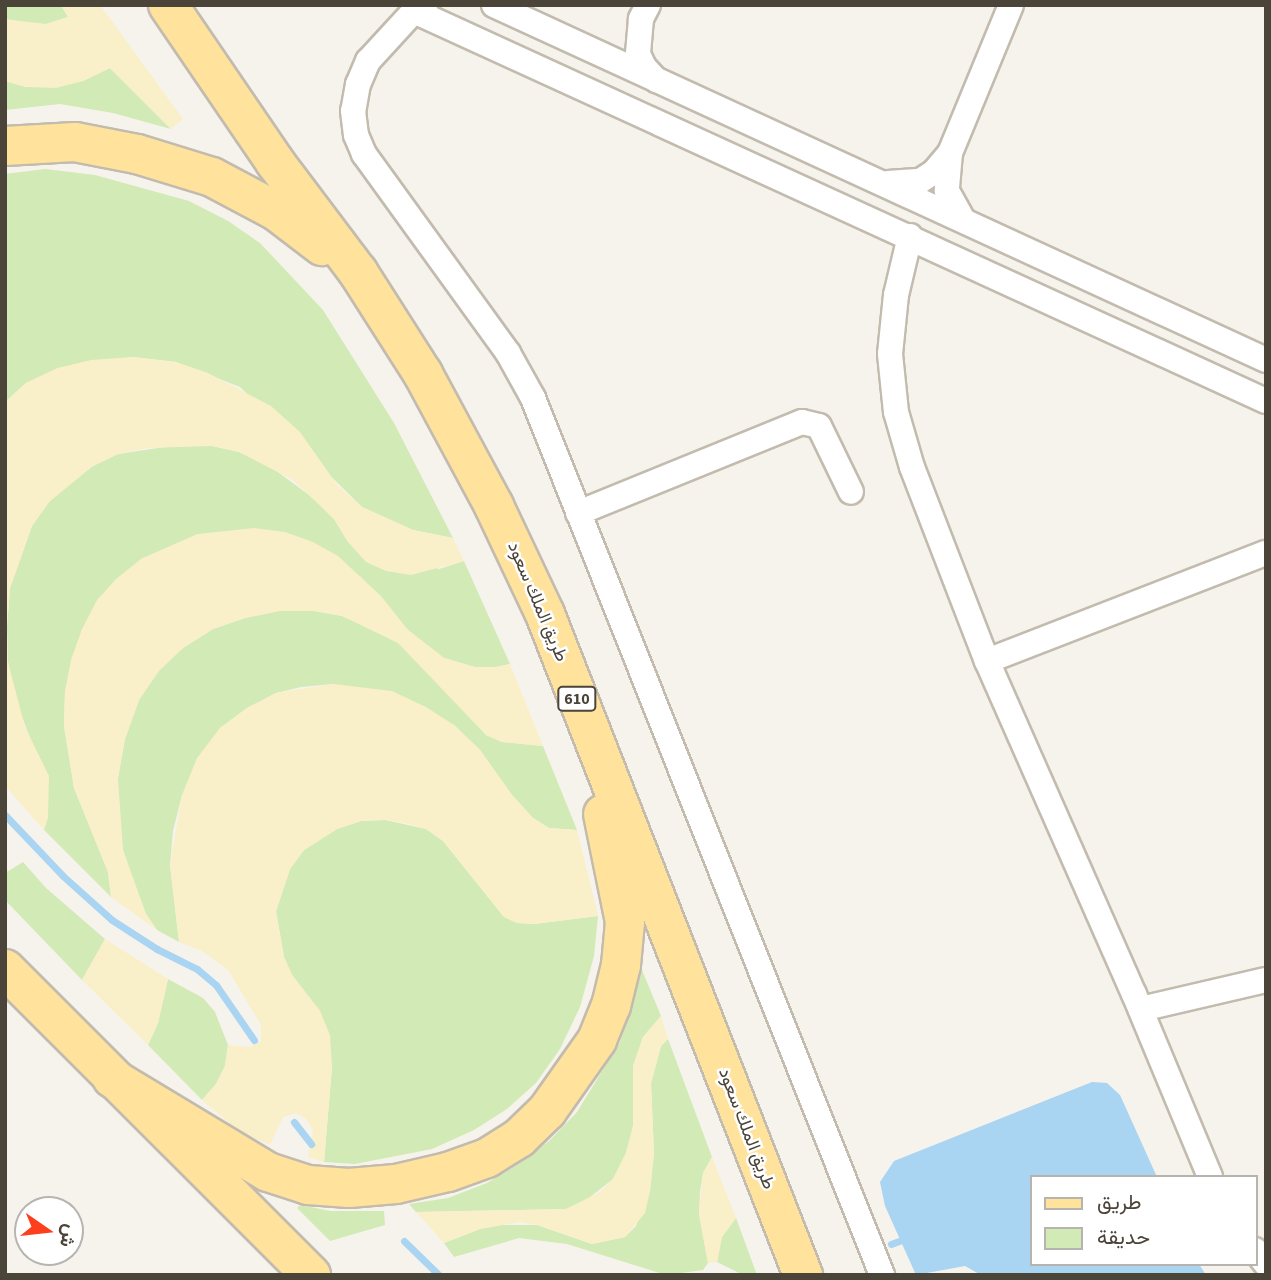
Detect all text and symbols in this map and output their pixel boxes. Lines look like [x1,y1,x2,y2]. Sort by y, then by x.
street label: طريق الملك سعود [502,539,572,665]
road number: 610 [556,686,598,712]
street label: طريق الملك سعود [713,1065,779,1193]
legend [1030,1175,1257,1266]
text: طريق [1097,1187,1142,1217]
north arrow [14,1196,84,1266]
text: ش [52,1221,84,1250]
text: حديقة [1097,1222,1150,1252]

